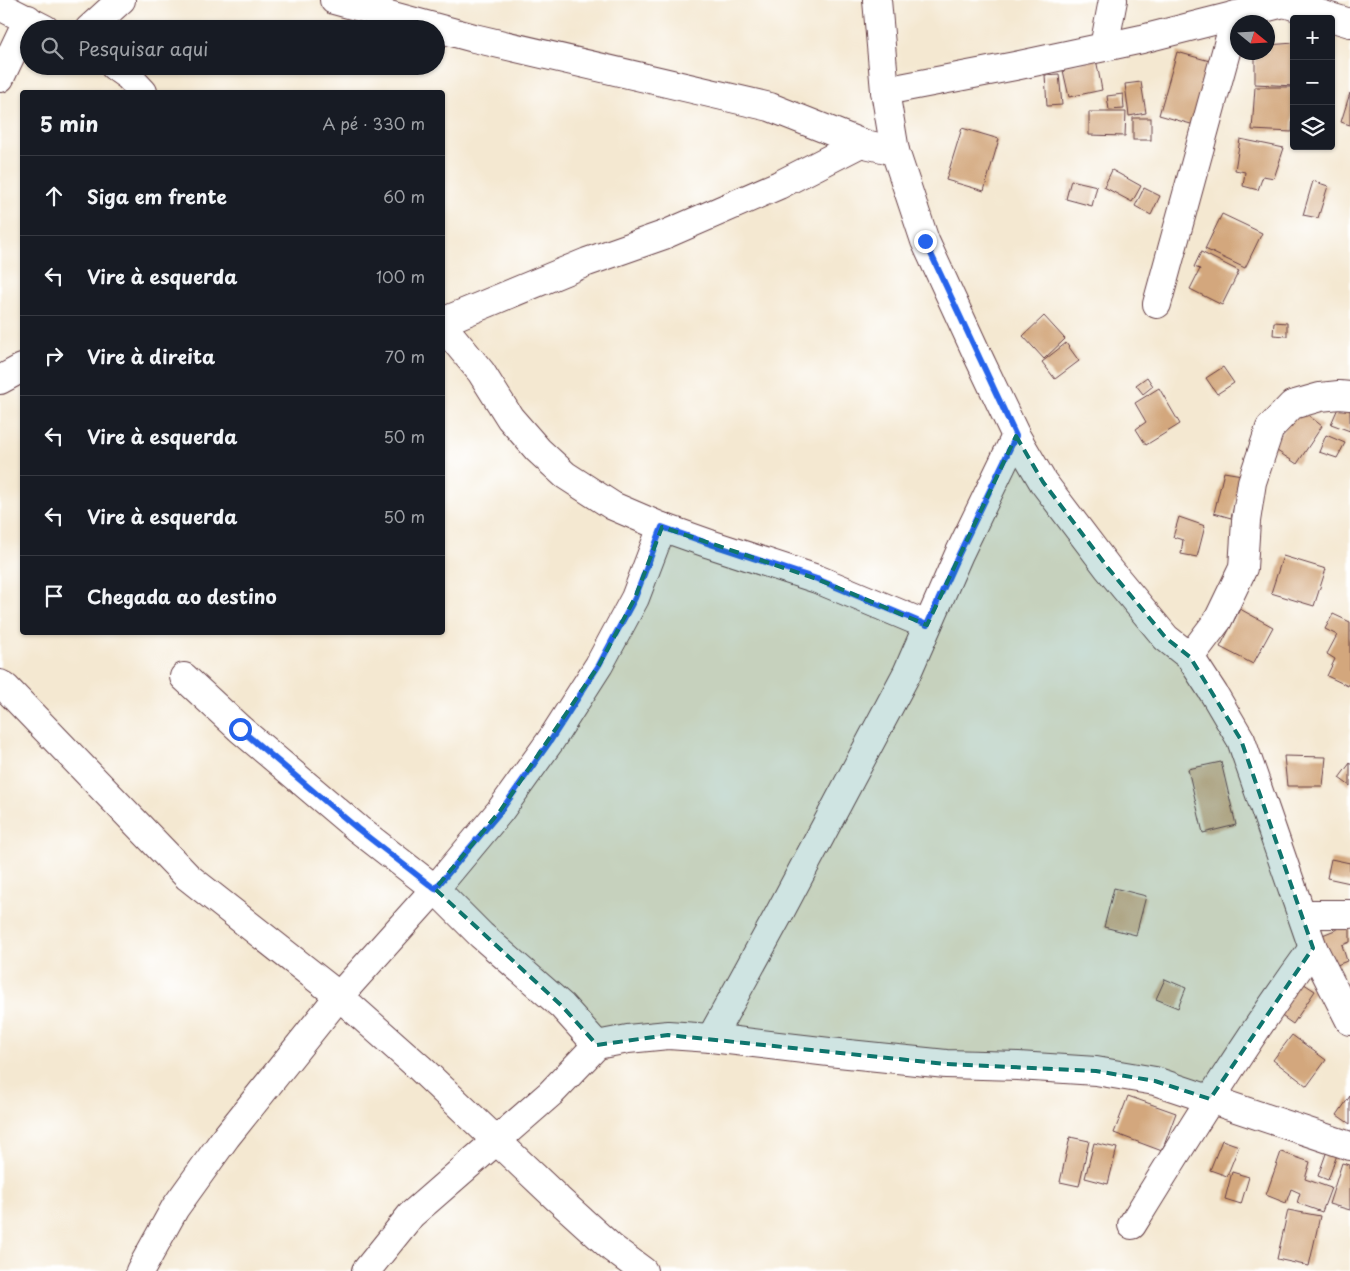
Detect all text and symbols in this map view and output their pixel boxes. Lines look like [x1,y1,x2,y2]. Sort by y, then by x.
north arrow [1230,15,1275,60]
map controls [1290,15,1335,150]
button: + [1290,15,1335,60]
search box [20,20,445,75]
icon: search [38,34,66,62]
text: Pesquisar aqui [78,34,208,62]
button: − [1290,60,1335,105]
button: layers [1290,105,1335,150]
text: 5 min [40,107,98,139]
text: A pé · 330 m [323,111,425,135]
icon: ahead [40,182,68,210]
text: Siga em frente [87,182,227,210]
text: 60 m [383,184,425,208]
route end [914,230,937,253]
icon: left [40,262,68,290]
text: Vire à esquerda [87,262,238,290]
text: 100 m [376,264,425,288]
icon: right [40,342,68,370]
text: Vire à direita [87,342,215,370]
text: 70 m [385,344,425,368]
icon: left [40,422,68,450]
text: Vire à esquerda [87,422,238,450]
text: 50 m [384,424,425,448]
icon: left [40,502,68,530]
text: Vire à esquerda [87,502,238,530]
text: 50 m [384,504,425,528]
icon: arrive [40,582,68,610]
text: Chegada ao destino [87,582,277,610]
route start [229,718,252,741]

